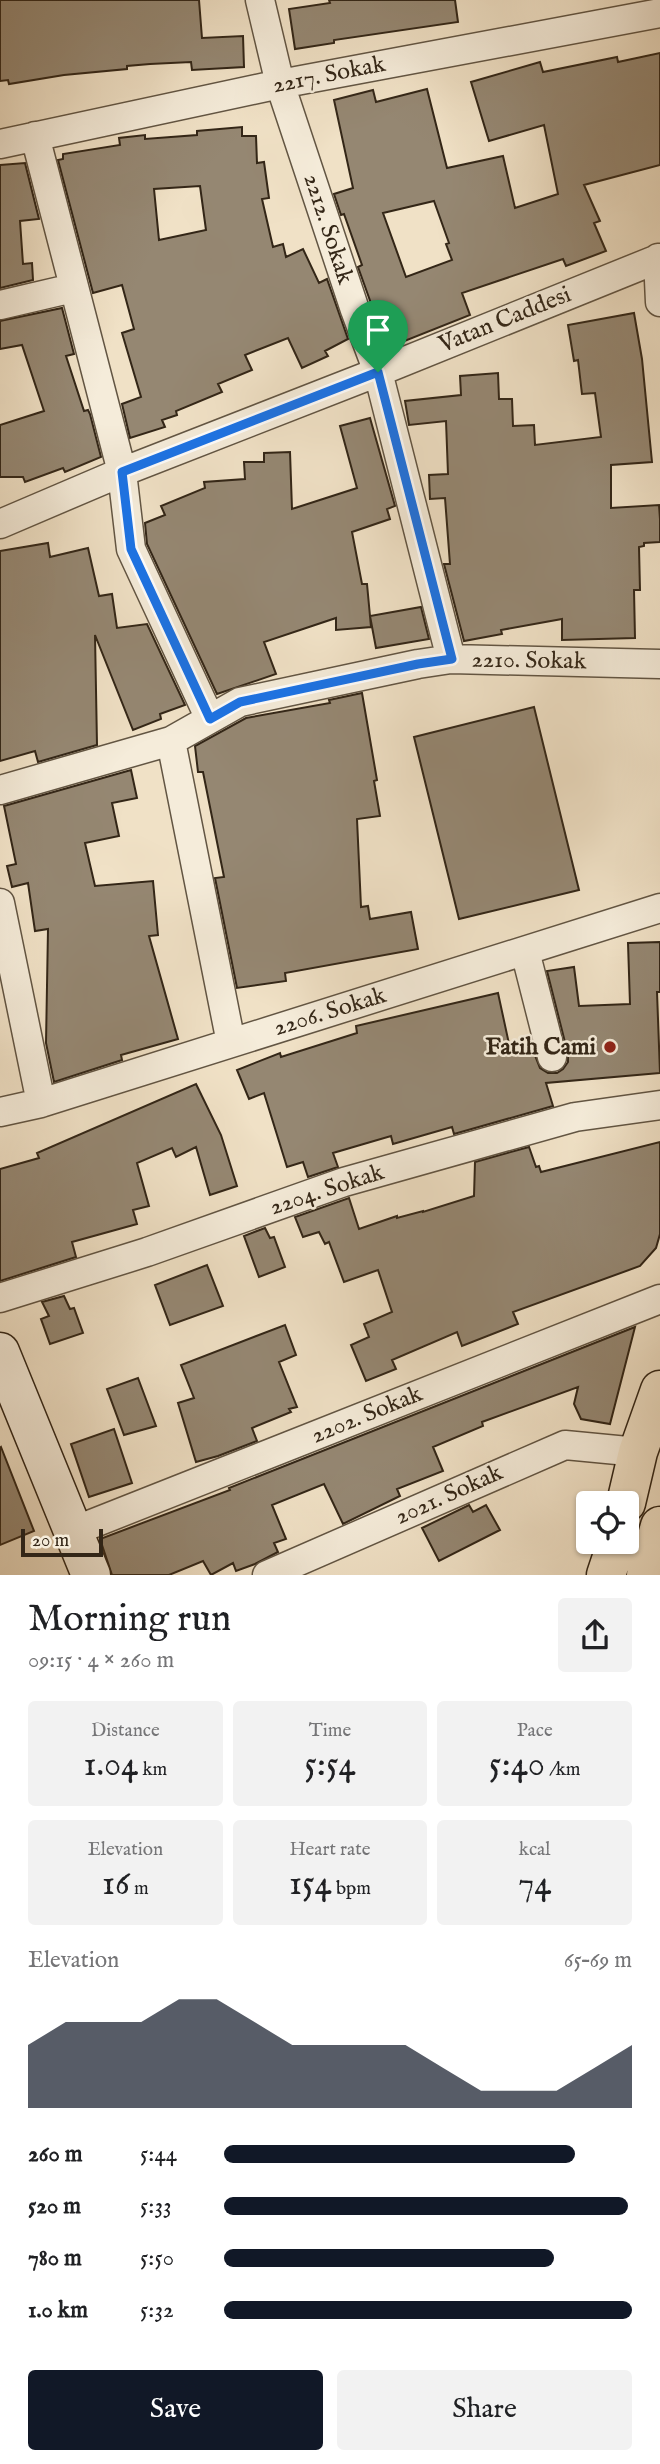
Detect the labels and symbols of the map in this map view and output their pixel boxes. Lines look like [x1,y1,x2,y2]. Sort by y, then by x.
street label: 2217. Sokak [270,49,388,101]
street label: 2212. Sokak [296,170,360,288]
street label: Vatan Caddesi [433,279,576,361]
pin [348,300,408,372]
street label: 2210. Sokak [471,645,587,678]
street label: 2206. Sokak [270,980,390,1044]
place label: Fatih Cami [486,1032,597,1063]
marker: Fatih Cami [602,1039,618,1055]
street label: 2204. Sokak [266,1157,388,1223]
street label: 2202. Sokak [307,1379,427,1451]
street label: 2021. Sokak [390,1457,508,1533]
scale bar [21,1526,103,1558]

